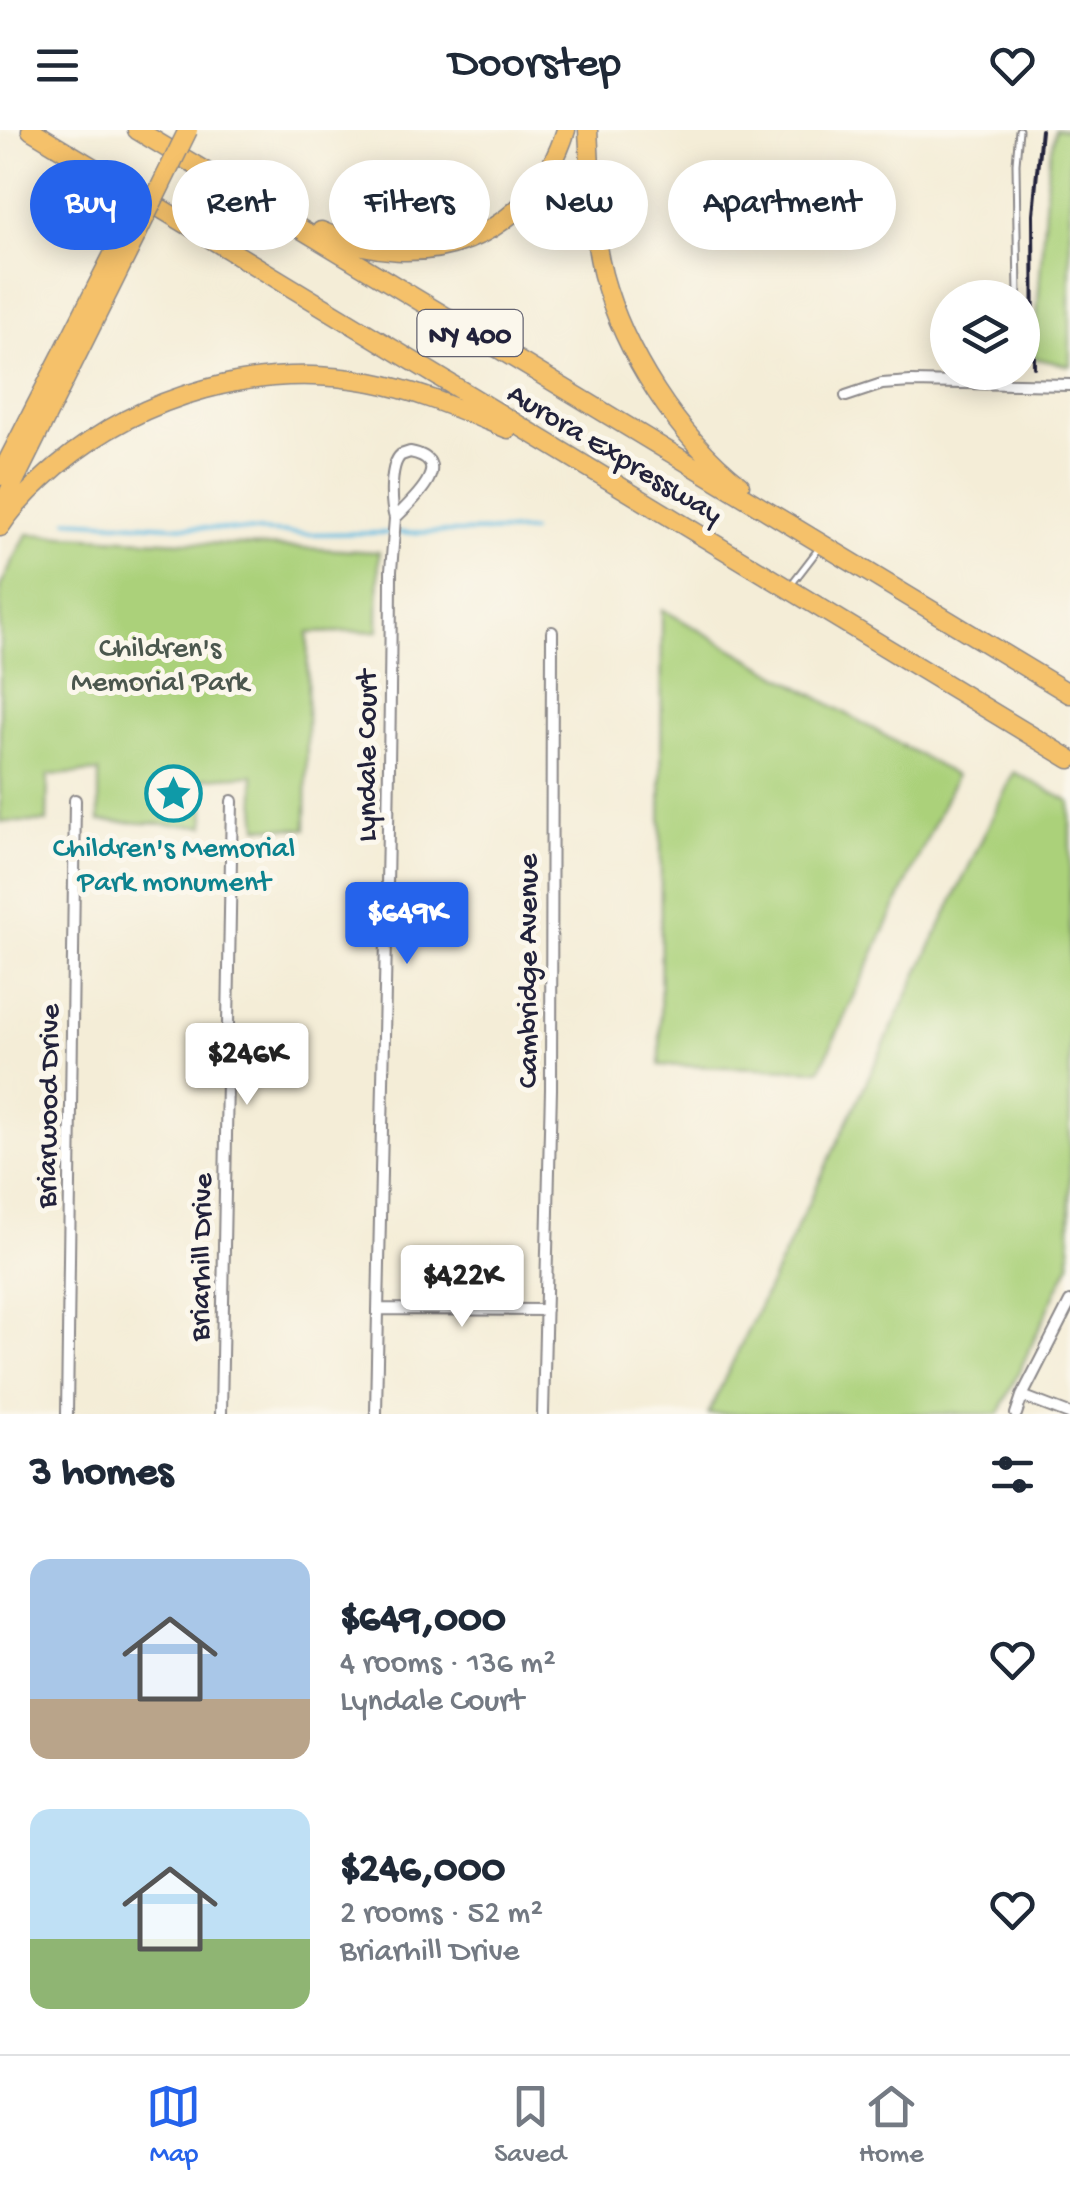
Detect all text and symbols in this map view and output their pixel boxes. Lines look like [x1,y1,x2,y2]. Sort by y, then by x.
icon: menu [30,38,85,93]
icon: heart [985,38,1040,93]
text: Doorstep [449,39,621,92]
chip: Buy [30,160,152,250]
chip: Rent [172,160,309,250]
chip: Filters [329,160,490,250]
chip: New [510,160,648,250]
chip: Apartment [668,160,896,250]
map controls [930,280,1040,390]
button: layers [930,280,1040,390]
road number: NY 400 [418,310,522,356]
street label: Aurora Expressway [500,378,728,534]
park label: Children's Memorial Park [71,633,252,702]
street label: Lyndale Court [352,667,387,842]
place icon: Children's Memorial Park monument [144,764,204,824]
place label: Children's Memorial Park monument [53,833,295,902]
street label: Cambridge Avenue [513,853,548,1088]
pin: $649K [337,882,477,967]
text: $649K [367,895,447,933]
street label: Briarwood Drive [31,1003,70,1209]
pin: $246K [177,1023,317,1108]
text: $246K [207,1036,287,1074]
street label: Briarhill Drive [185,1172,222,1342]
pin: $422K [392,1245,532,1330]
text: $422K [423,1258,501,1296]
icon: filters [985,1447,1040,1502]
text: 3 homes [30,1450,173,1499]
text: $649,000 [340,1597,506,1646]
icon: home [110,1599,230,1719]
icon: heart [985,1632,1040,1687]
text: 4 rooms · 136 m² [340,1646,556,1684]
text: Lyndale Court [340,1684,524,1722]
text: $246,000 [340,1847,505,1896]
icon: home [110,1849,230,1969]
icon: heart [985,1882,1040,1937]
text: 2 rooms · 52 m² [340,1896,543,1934]
text: Briarhill Drive [340,1934,519,1972]
tab: Map [146,2079,201,2172]
tab: Saved [494,2079,566,2172]
tab: Home [859,2079,924,2172]

